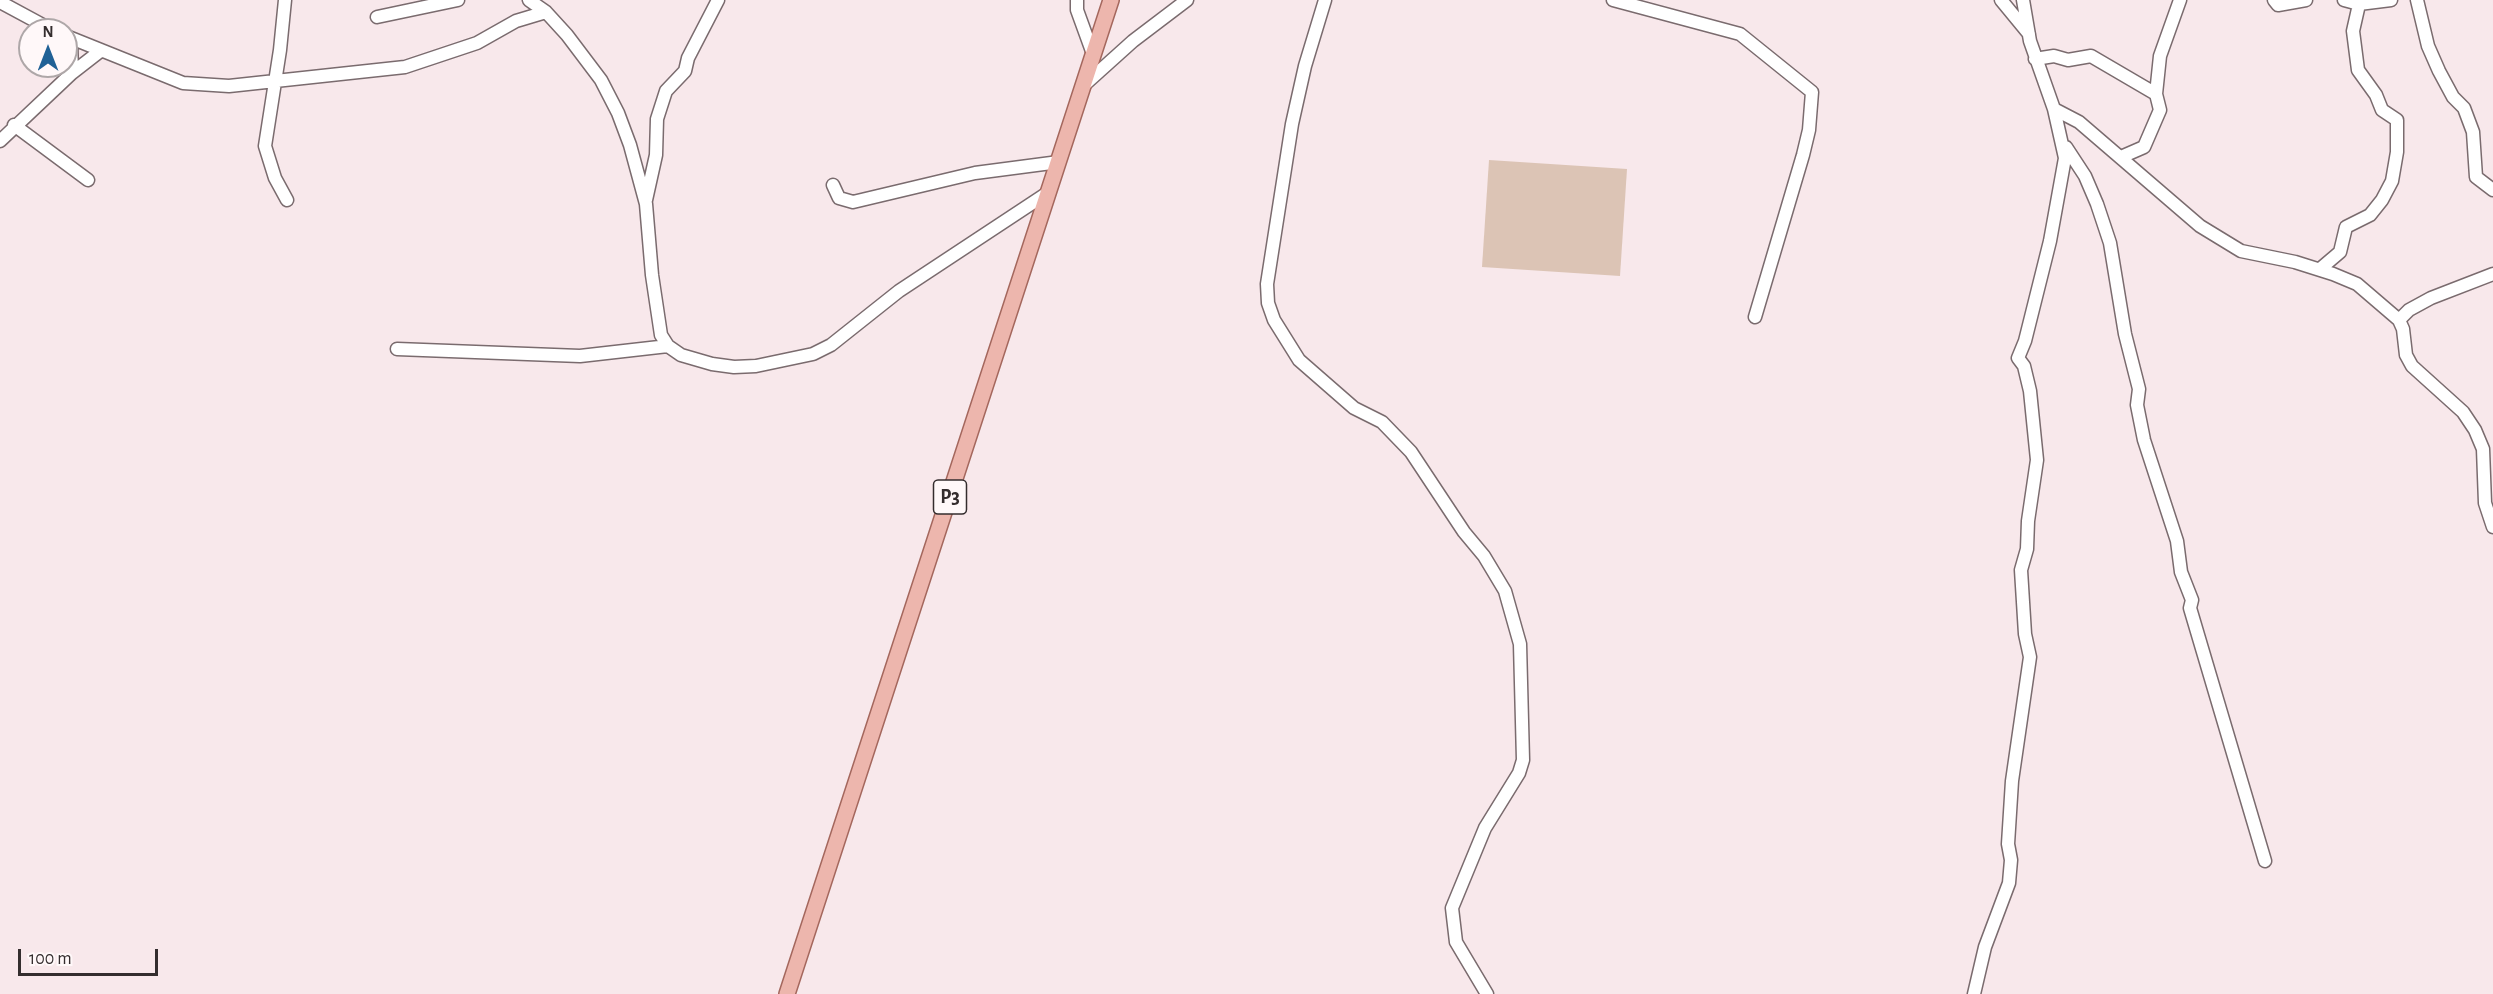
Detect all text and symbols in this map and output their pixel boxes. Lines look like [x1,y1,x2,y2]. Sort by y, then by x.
north arrow [18,18,78,78]
text: N [42,24,54,40]
road number: P3 [934,480,966,514]
scale bar [21,937,160,975]
text: 100 m [29,950,72,968]

